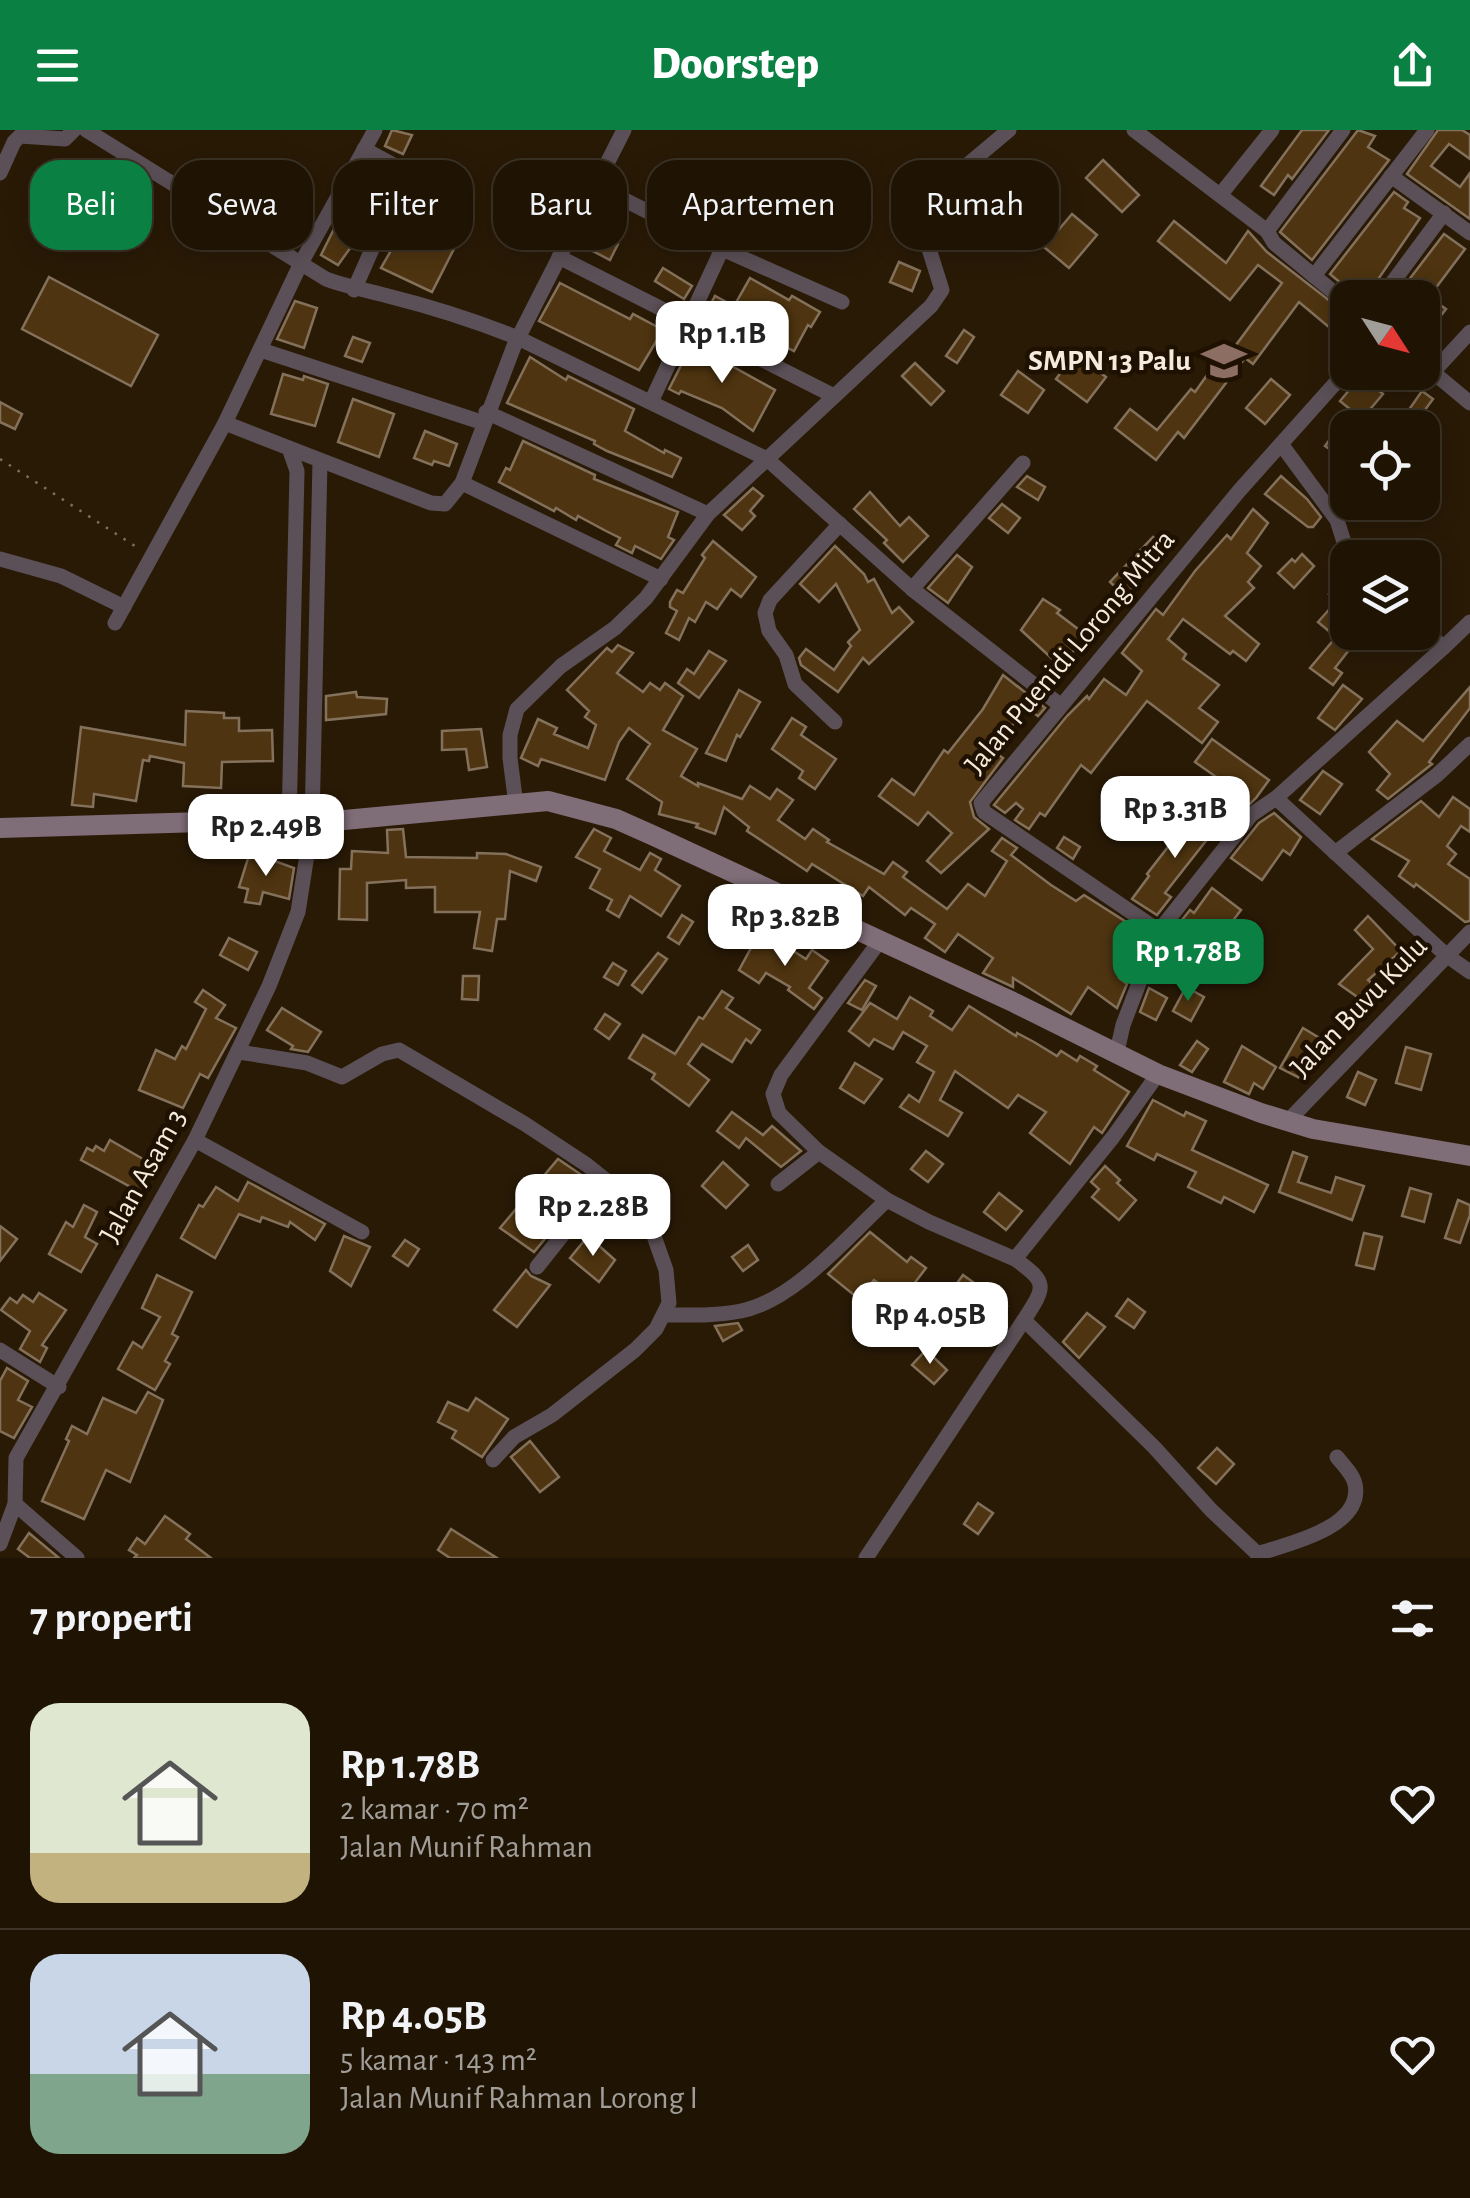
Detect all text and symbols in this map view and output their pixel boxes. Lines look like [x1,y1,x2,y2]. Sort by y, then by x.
icon: menu [30,38,85,93]
icon: share [1385,38,1440,93]
text: Doorstep [651,42,819,87]
chip: Beli [30,160,152,250]
chip: Sewa [172,160,313,250]
chip: Filter [333,160,473,250]
chip: Baru [493,160,627,250]
chip: Apartemen [647,160,871,250]
chip: Rumah [891,160,1059,250]
north arrow [1330,280,1440,390]
map controls [1330,280,1440,650]
pin: Rp 1.1B [630,301,814,386]
text: Rp 1.1B [678,317,766,349]
school or university icon: SMPN 13 Palu [1200,337,1248,385]
place label: SMPN 13 Palu [1028,346,1191,376]
button: locate [1330,410,1440,520]
street label: Jalan Puenidi Lorong Mitra [959,524,1181,780]
button: layers [1330,540,1440,650]
pin: Rp 3.31B [1072,776,1278,861]
text: Rp 3.31B [1123,792,1227,824]
pin: Rp 2.49B [163,794,369,879]
text: Rp 2.49B [210,810,322,842]
pin: Rp 3.82B [682,884,888,969]
text: Rp 3.82B [730,900,840,932]
pin: Rp 1.78B [1085,919,1291,1004]
street label: Jalan Buvu Kulu [1285,931,1433,1083]
text: Rp 1.78B [1135,935,1241,967]
street label: Jalan Asam 3 [94,1104,192,1248]
pin: Rp 2.28B [490,1174,696,1259]
text: Rp 2.28B [537,1190,649,1222]
pin: Rp 4.05B [827,1282,1033,1367]
text: Rp 4.05B [874,1298,986,1330]
icon: filters [1385,1591,1440,1646]
text: 7 properti [30,1597,193,1639]
icon: home [110,1743,230,1863]
text: Rp 1.78B [340,1744,480,1786]
icon: heart [1385,1776,1440,1831]
text: 2 kamar · 70 m² [340,1793,529,1825]
text: Jalan Munif Rahman [340,1831,593,1863]
icon: home [110,1994,230,2114]
text: Rp 4.05B [340,1995,487,2037]
icon: heart [1385,2027,1440,2082]
text: 5 kamar · 143 m² [340,2044,537,2076]
text: Jalan Munif Rahman Lorong I [340,2082,698,2114]

